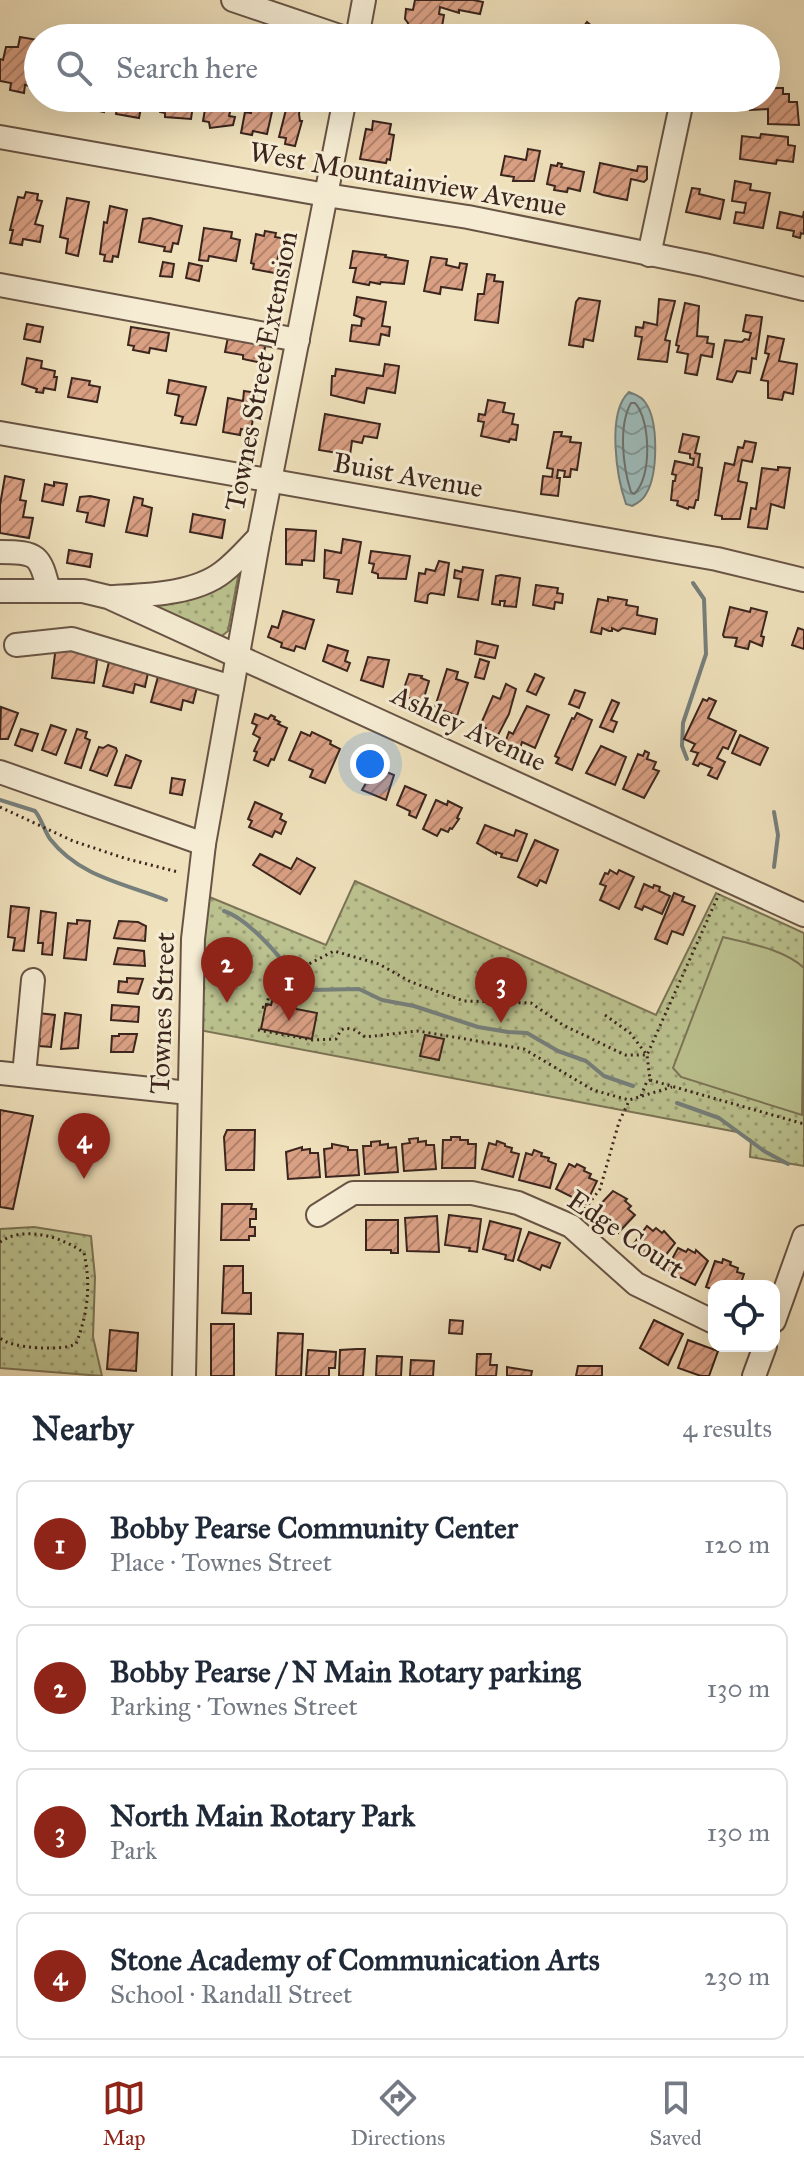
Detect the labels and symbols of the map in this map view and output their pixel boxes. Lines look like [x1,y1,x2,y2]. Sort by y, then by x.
street label: West Mountainview Avenue [247,134,569,224]
street label: Townes Street Extension [217,228,305,514]
street label: Buist Avenue [330,445,486,505]
street label: Ashley Avenue [385,676,552,779]
your location [350,744,390,784]
street label: Townes Street [142,931,182,1095]
pin: 2 [201,937,253,1003]
pin: 1 [263,955,315,1021]
pin: 3 [475,957,527,1023]
pin: 4 [58,1113,110,1179]
street label: Edge Court [561,1182,691,1286]

